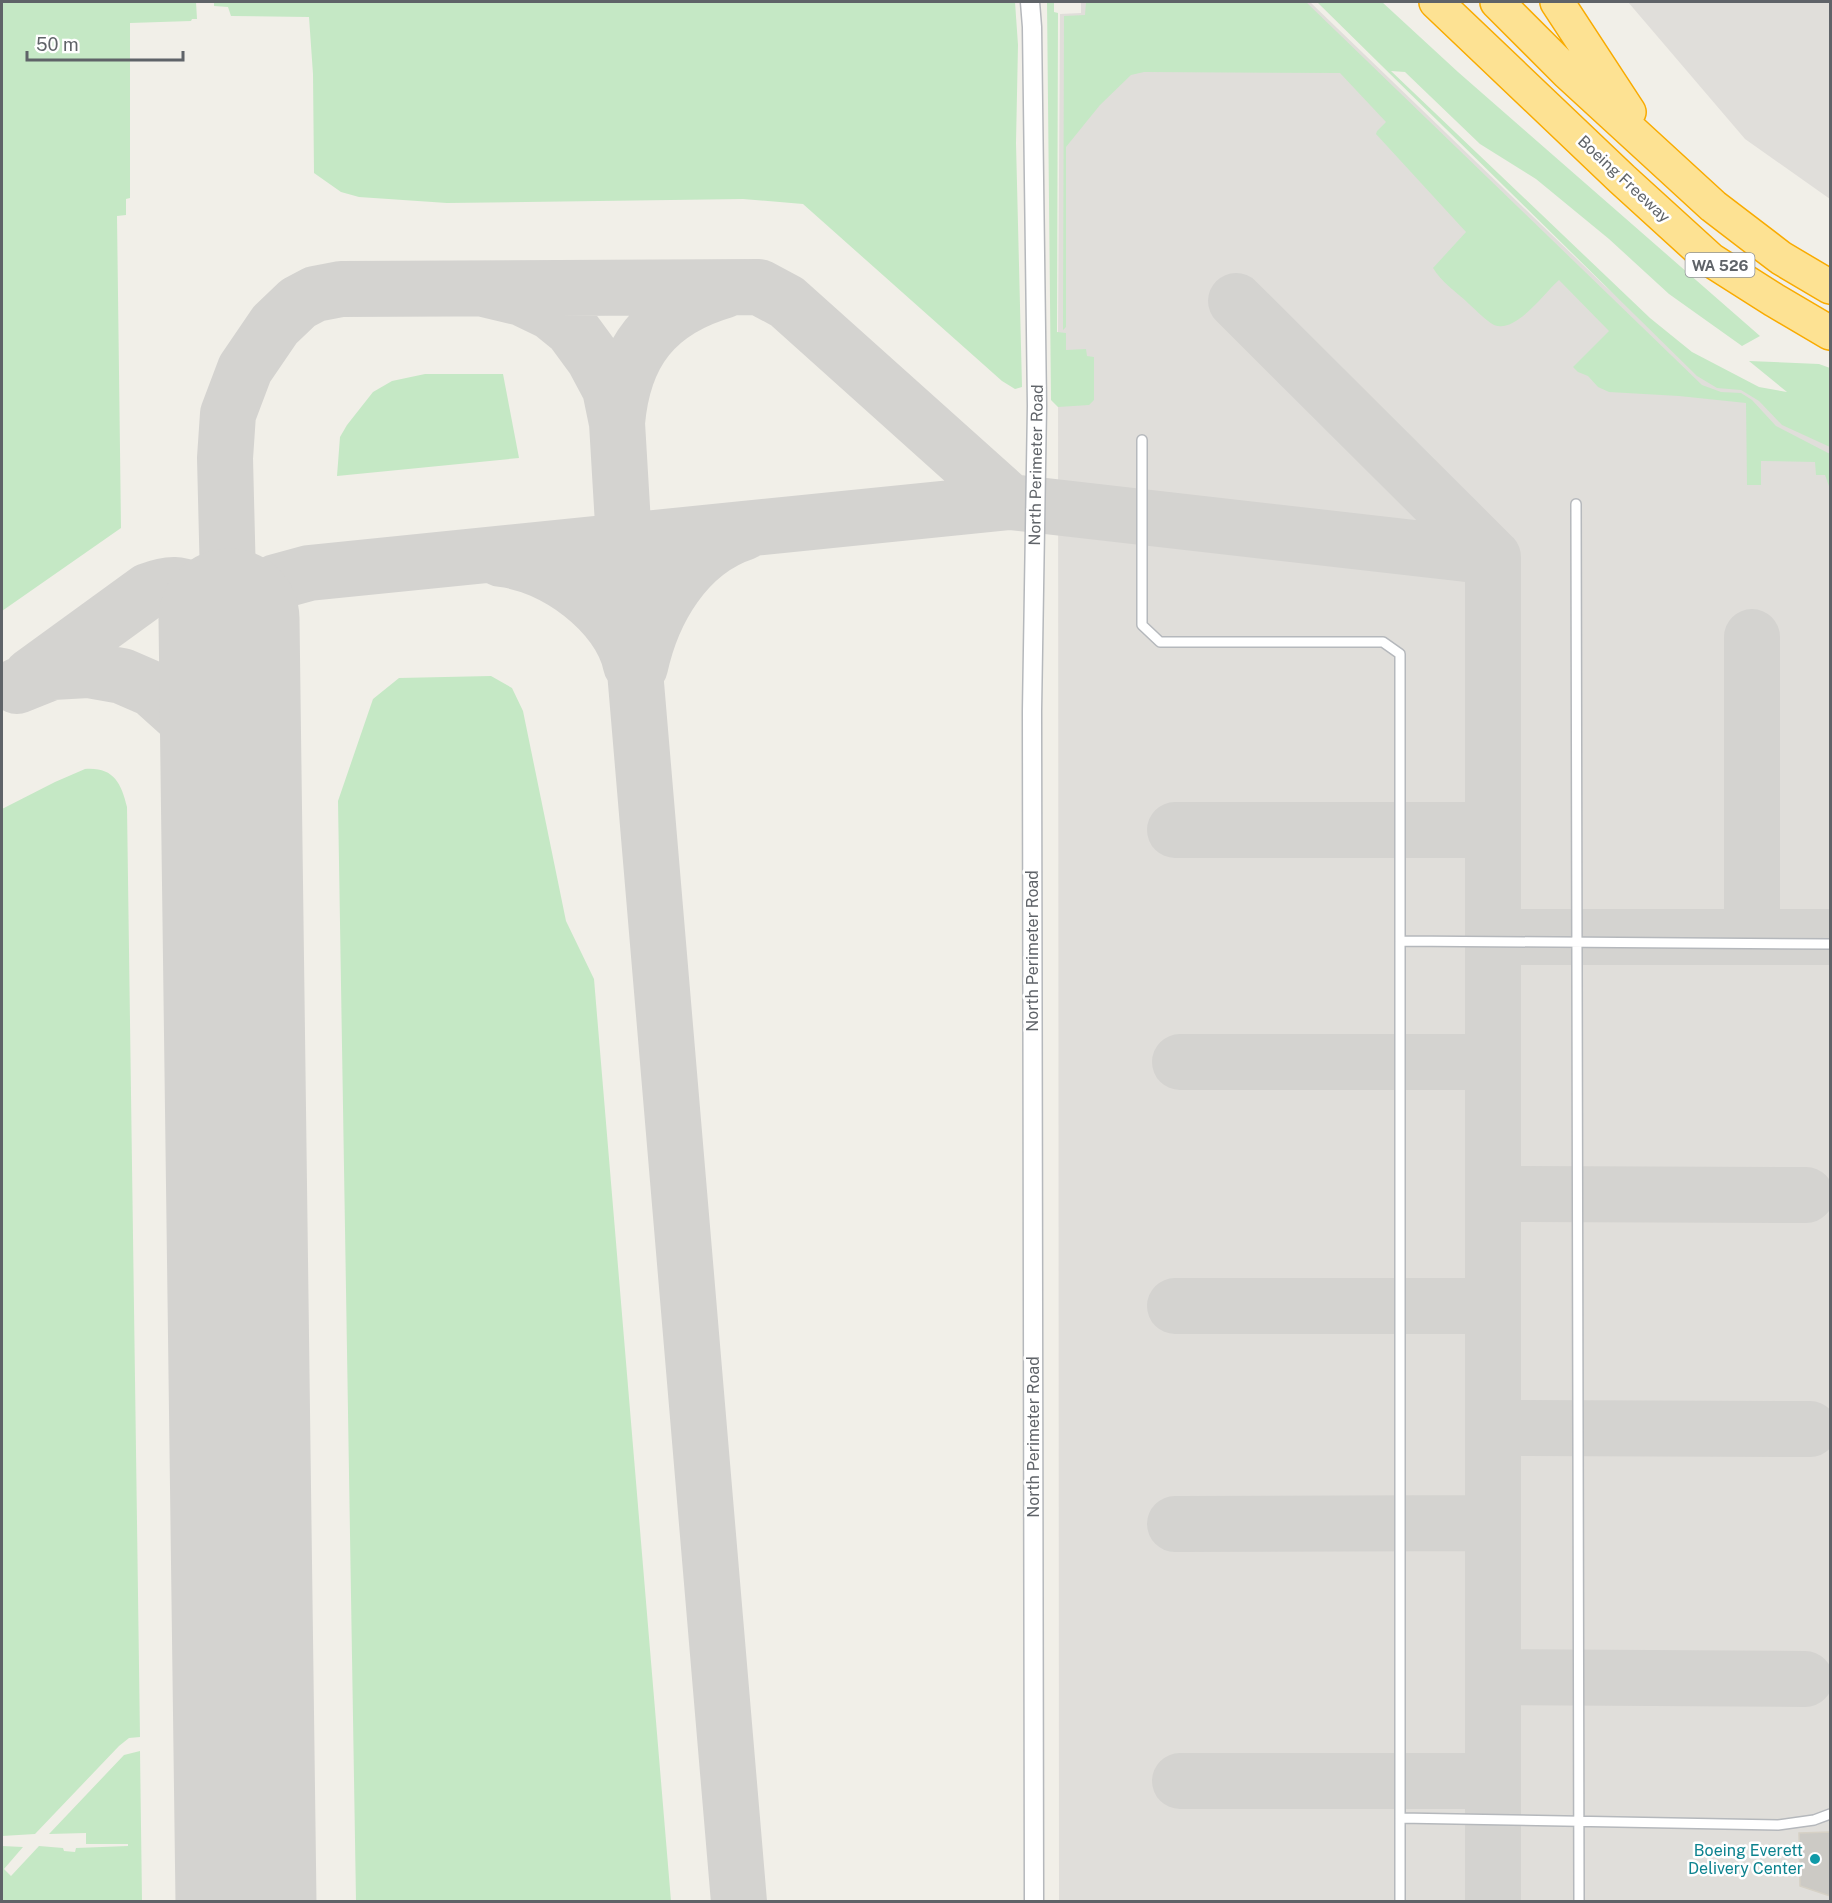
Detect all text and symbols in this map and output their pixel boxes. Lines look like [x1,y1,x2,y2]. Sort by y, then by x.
scale bar [27,24,183,62]
text: 50 m [36,34,79,55]
street label: Boeing Freeway [1574,131,1674,227]
road number: WA 526 [1686,253,1754,277]
street label: North Perimeter Road [1025,384,1047,546]
street label: North Perimeter Road [1023,870,1042,1032]
street label: North Perimeter Road [1024,1356,1043,1518]
place label: Boeing Everett Delivery Center [1688,1841,1803,1878]
marker: Boeing Everett Delivery Center [1808,1852,1822,1866]

